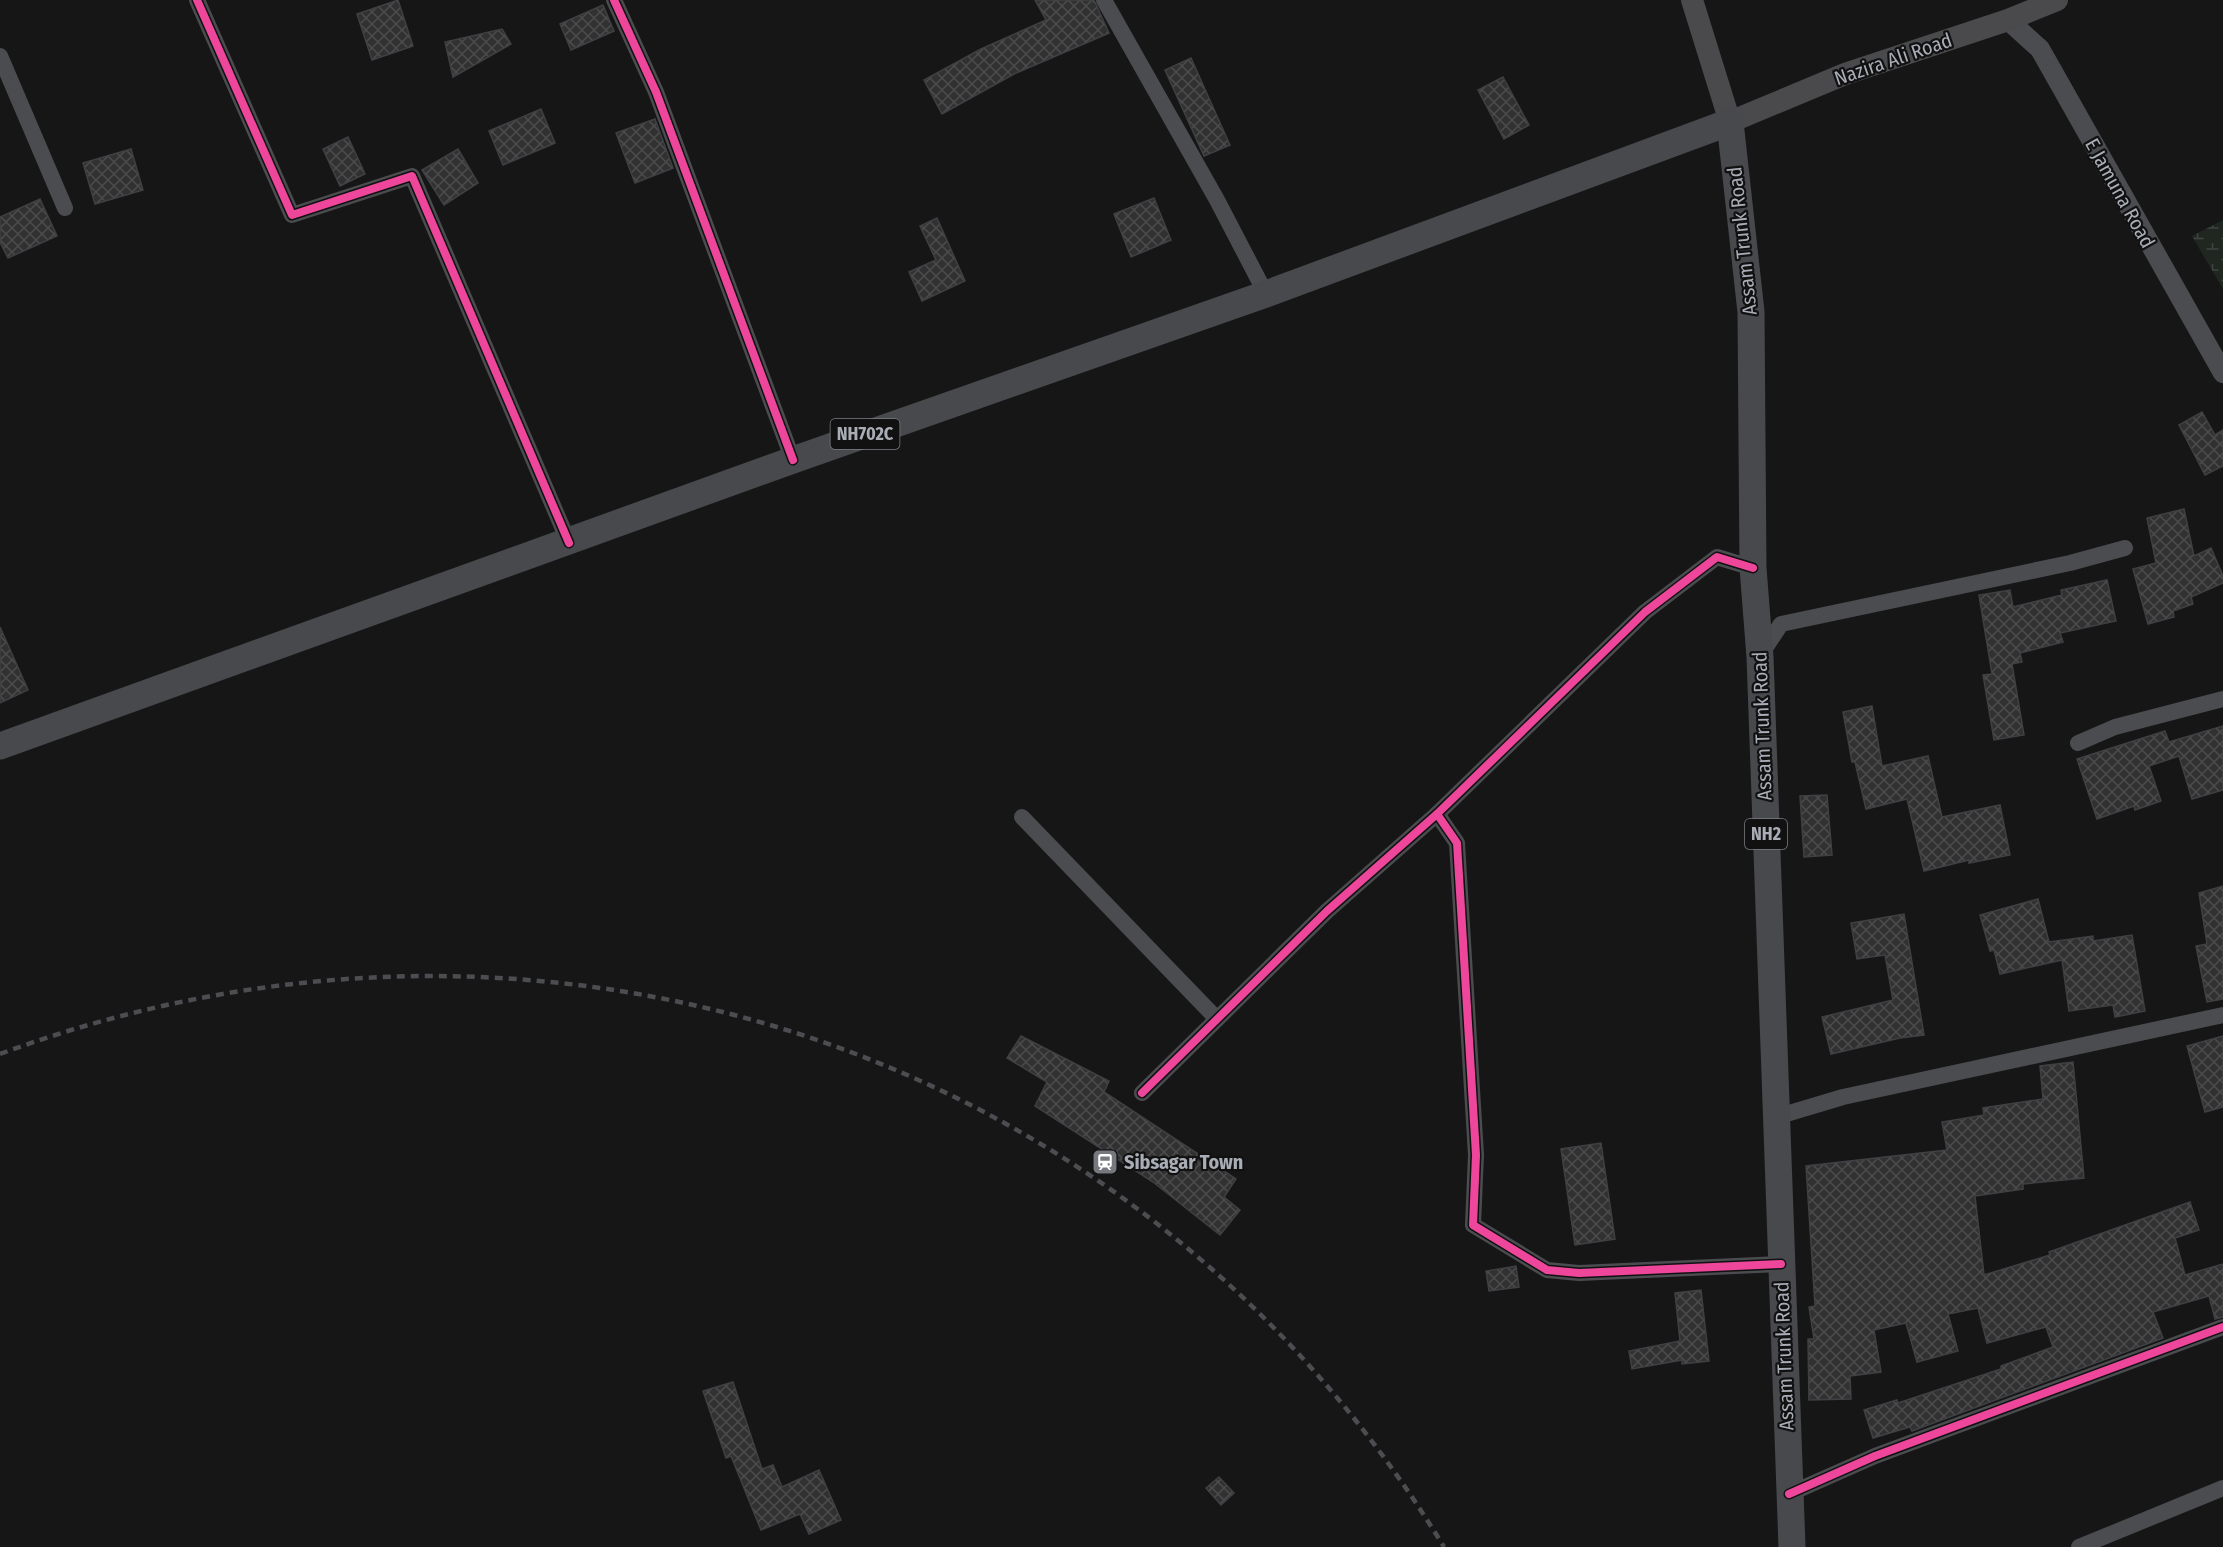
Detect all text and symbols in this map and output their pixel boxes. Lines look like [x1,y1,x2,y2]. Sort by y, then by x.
street label: Nazira Ali Road [1831,28,1955,90]
street label: E Jamuna Road [2080,134,2160,252]
street label: Assam Trunk Road [1722,166,1762,316]
road number: NH702C [830,419,900,449]
street label: Assam Trunk Road [1747,651,1777,801]
road number: NH2 [1745,819,1787,849]
station icon: Sibsagar Town [1090,1147,1120,1177]
place label: Sibsagar Town [1124,1150,1243,1174]
street label: Assam Trunk Road [1769,1281,1799,1431]

